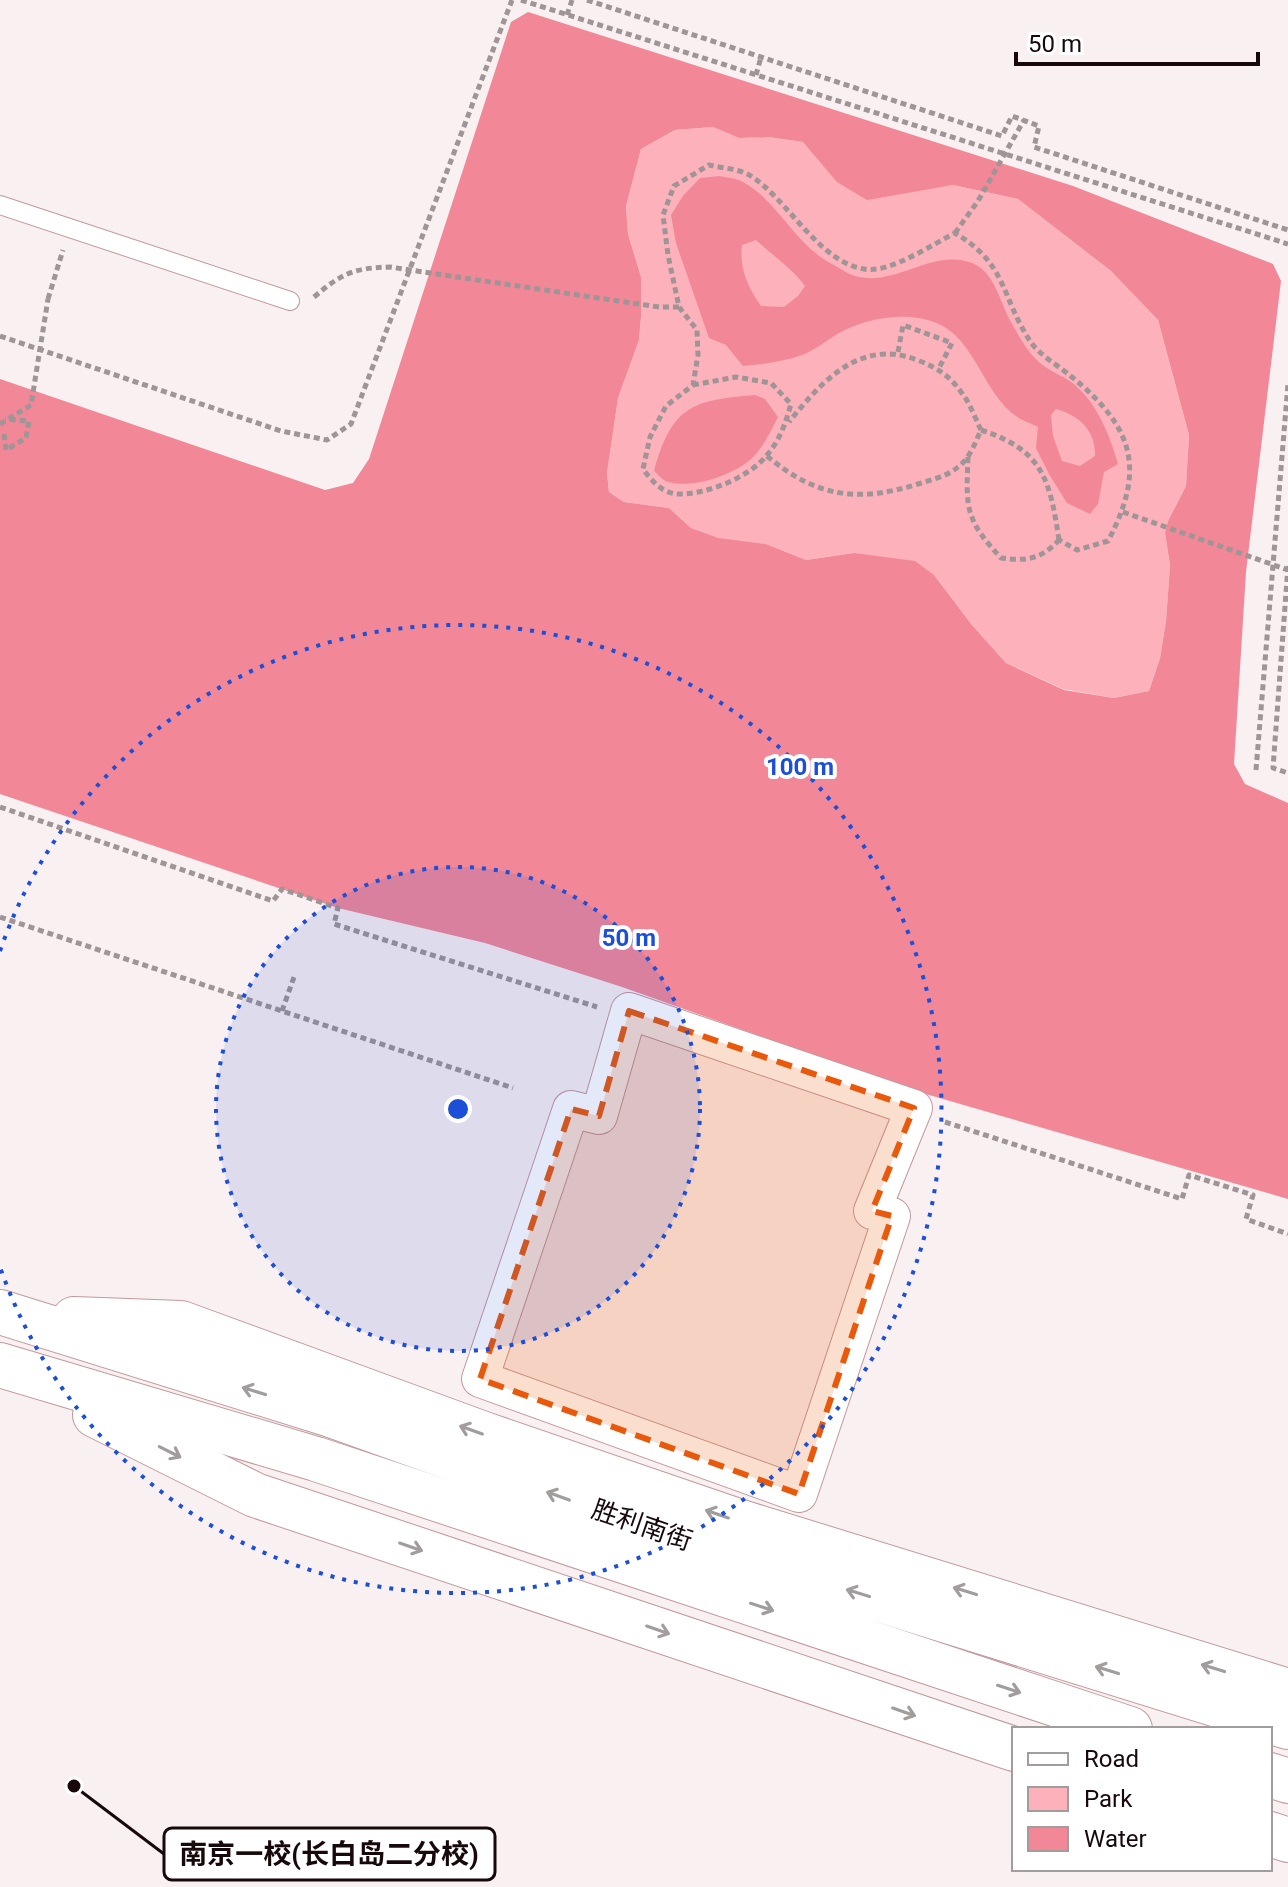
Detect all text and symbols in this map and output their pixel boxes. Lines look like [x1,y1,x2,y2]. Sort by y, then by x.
scale bar [1016,16,1258,66]
text: 50 m [1028,30,1082,58]
text: 100 m [766,753,834,781]
text: 50 m [602,924,656,952]
centre of rings [444,1095,472,1123]
one-way arrow [242,1383,267,1397]
one-way arrow [459,1421,484,1436]
one-way arrow [157,1445,181,1460]
one-way arrow [545,1487,570,1502]
street label: 胜利南街 [588,1494,696,1556]
one-way arrow [705,1505,730,1520]
one-way arrow [398,1540,424,1555]
one-way arrow [953,1583,978,1597]
one-way arrow [846,1585,872,1600]
one-way arrow [749,1600,774,1615]
one-way arrow [645,1623,670,1638]
one-way arrow [1201,1660,1227,1675]
one-way arrow [1094,1662,1120,1677]
one-way arrow [996,1682,1021,1697]
one-way arrow [892,1706,917,1721]
legend [1012,1727,1272,1871]
text: Road [1084,1745,1139,1773]
text: Park [1084,1785,1133,1813]
text: Water [1084,1825,1147,1853]
callout: 南京一校(长白岛二分校) [164,1828,495,1880]
text: 南京一校(长白岛二分校) [179,1838,479,1871]

